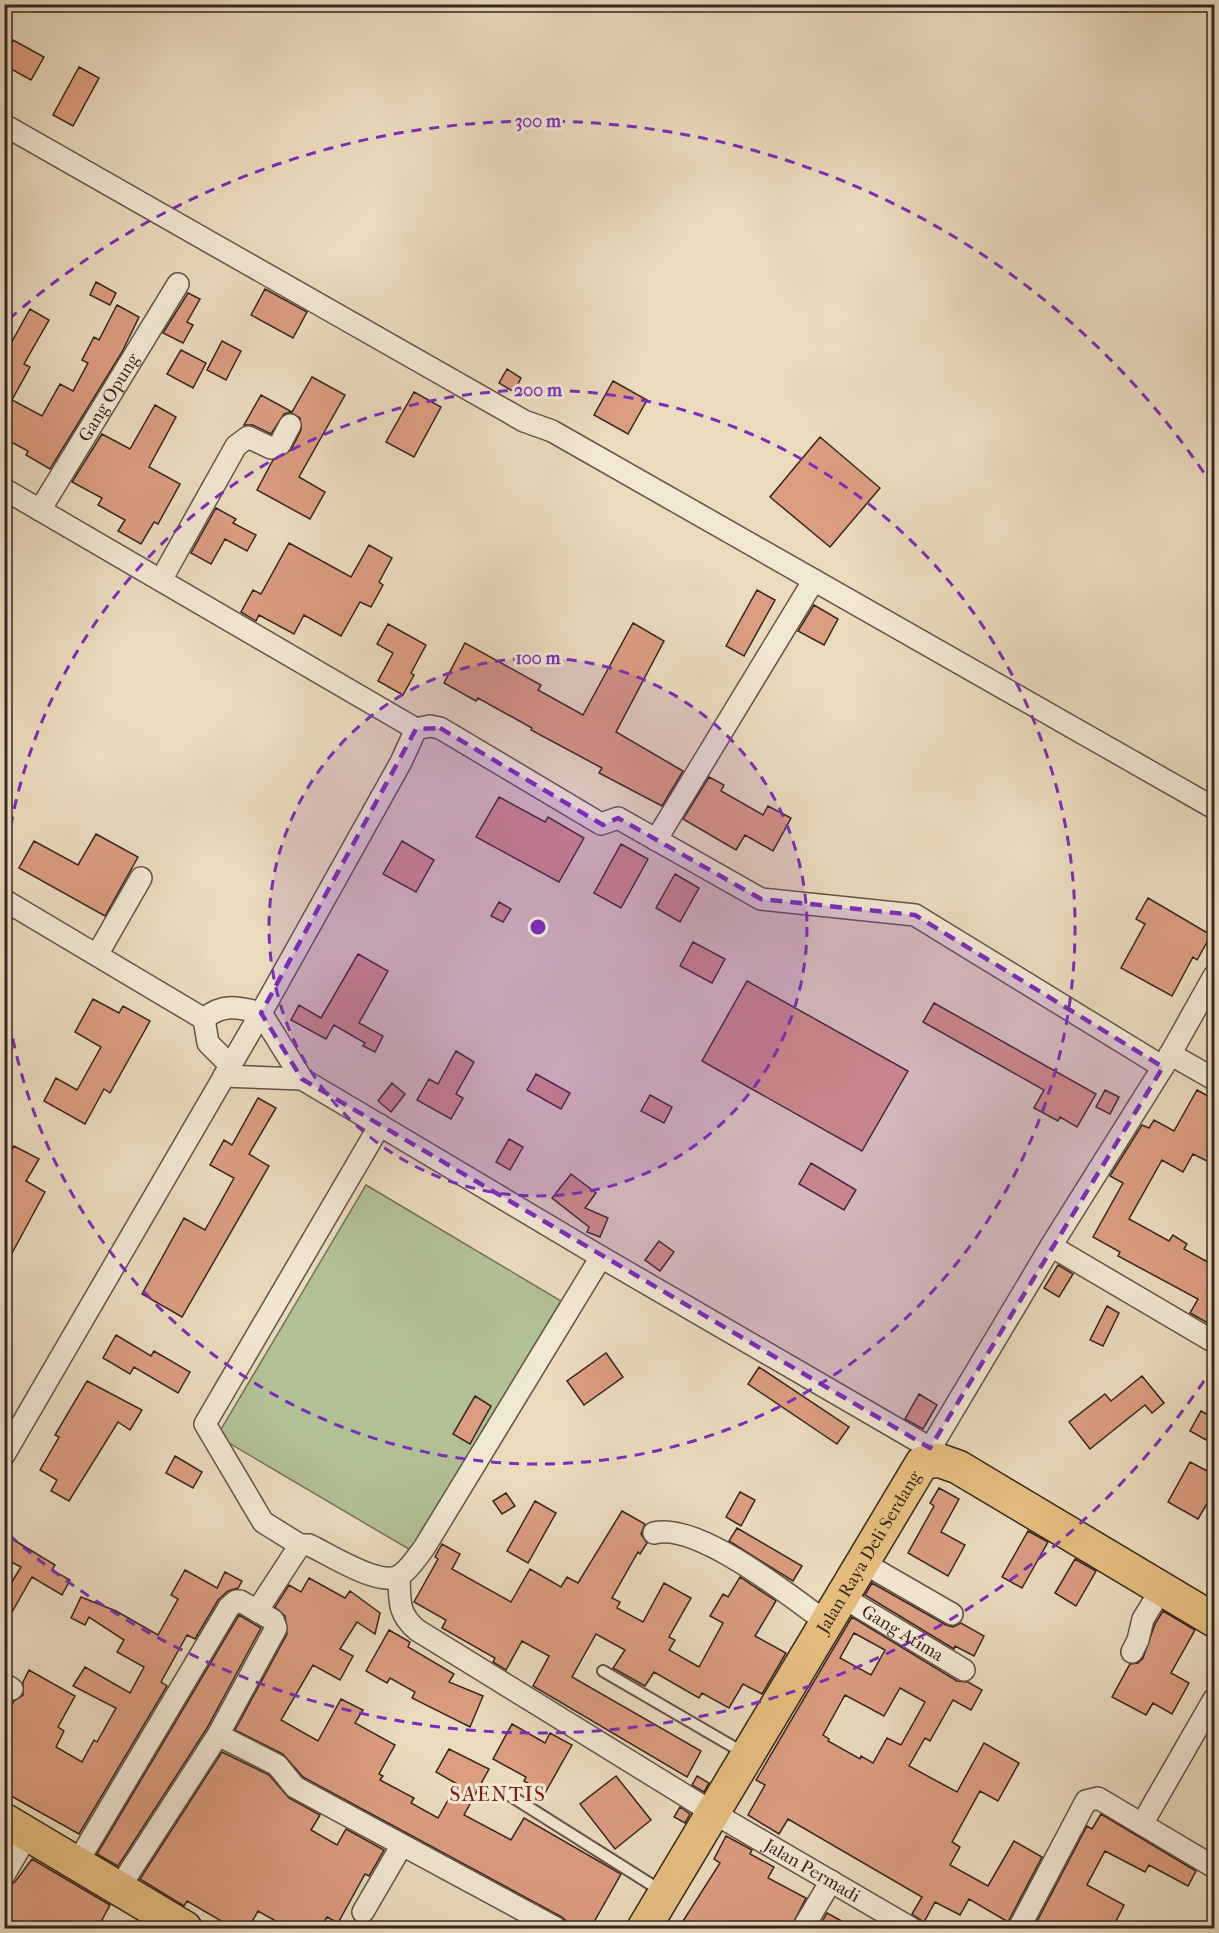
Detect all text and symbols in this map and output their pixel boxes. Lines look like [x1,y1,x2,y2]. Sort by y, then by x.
text: 300 m [515,111,562,132]
street label: Gang Opung [74,349,144,445]
text: 200 m [514,380,563,401]
text: 100 m [515,648,562,669]
centre of rings [528,917,548,937]
street label: Jalan Raya Deli Serdang [811,1467,926,1639]
street label: Gang Atima [858,1601,948,1666]
district label: SAENTIS [450,1782,546,1806]
street label: Jalan Permadi [759,1833,865,1907]

